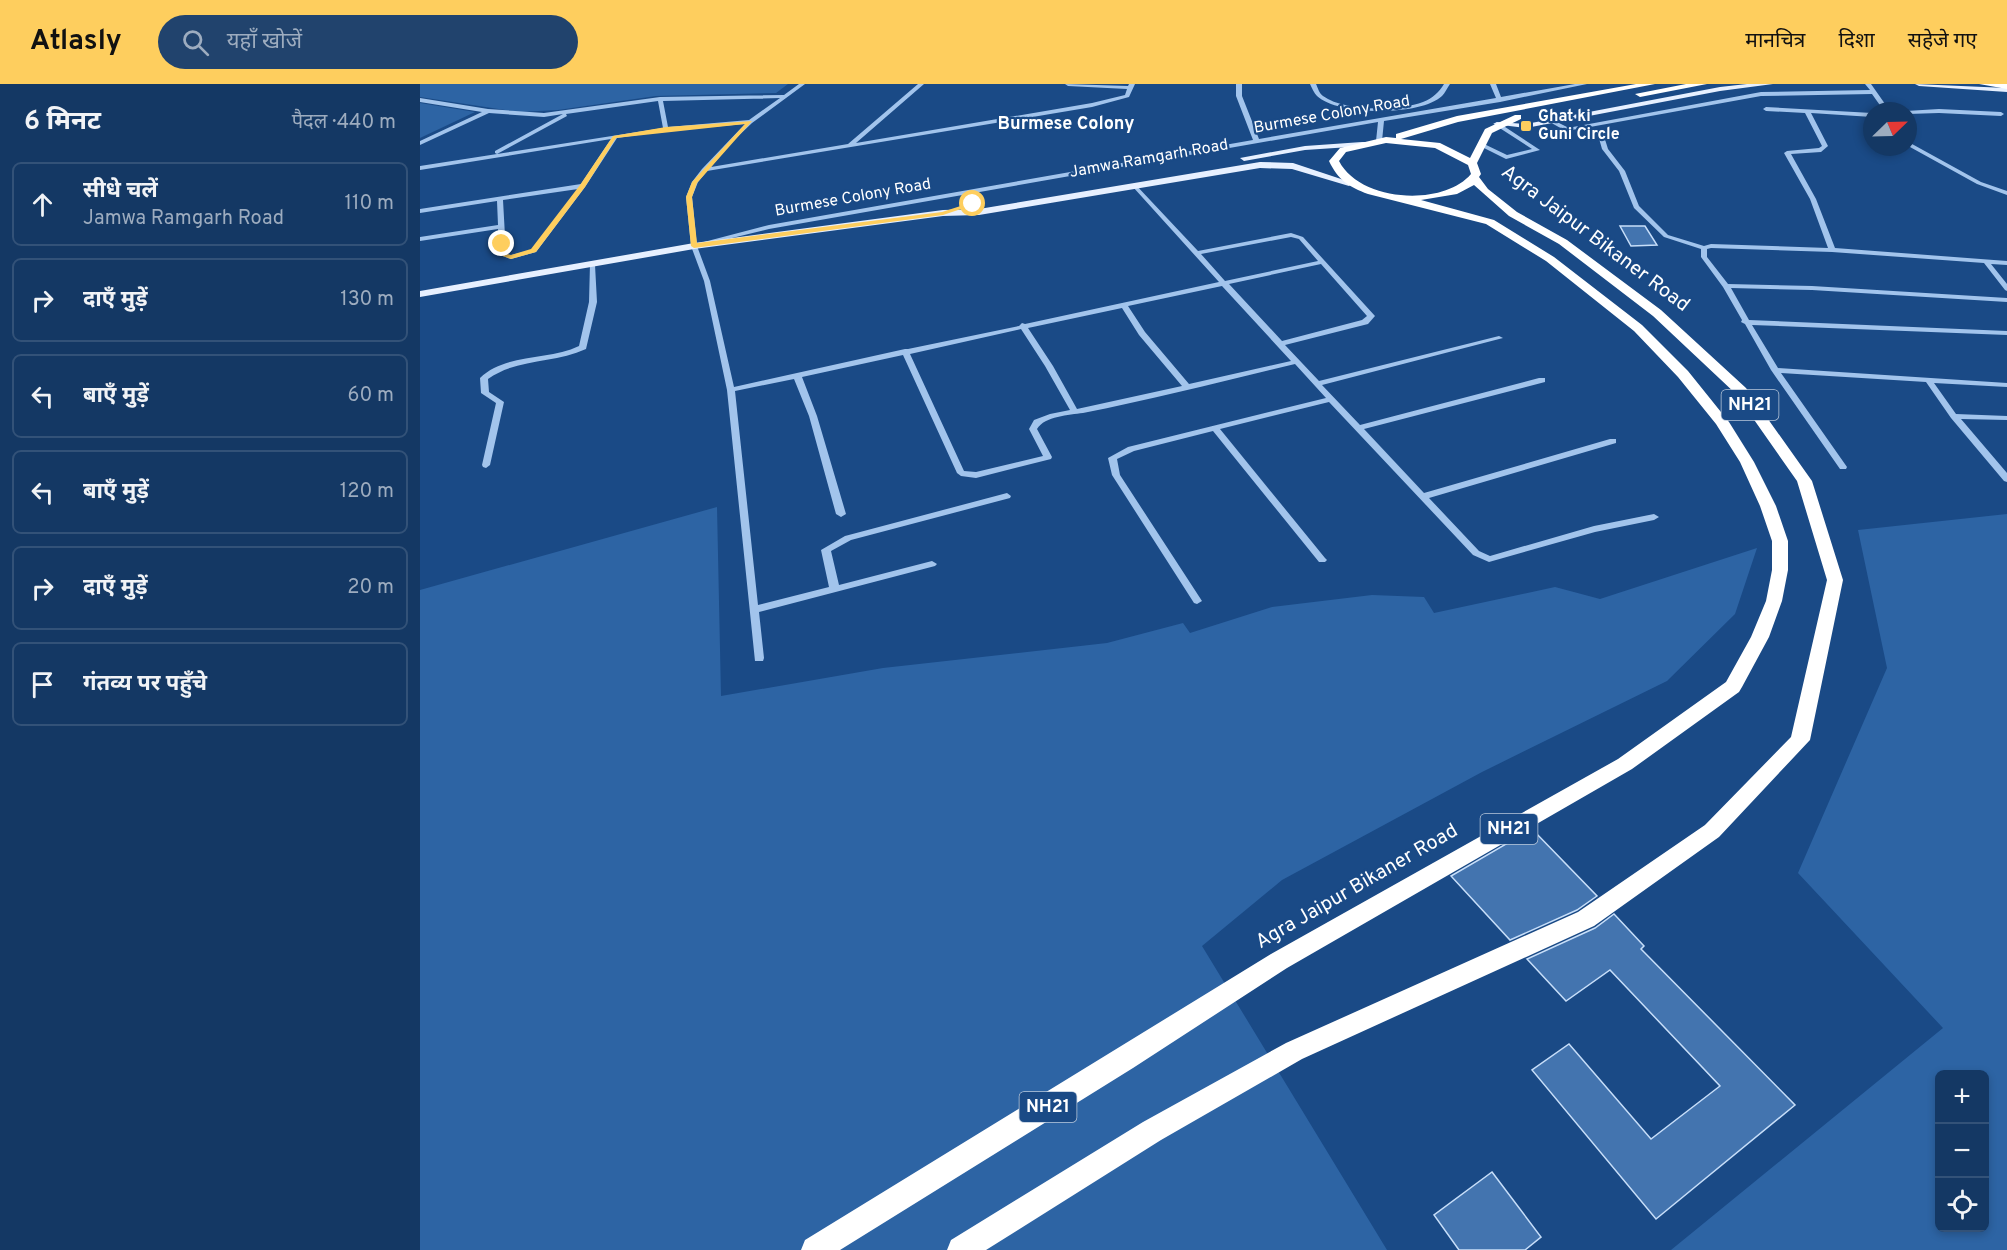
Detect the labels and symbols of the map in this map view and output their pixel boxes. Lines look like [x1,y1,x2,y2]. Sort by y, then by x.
street label: Burmese Colony Road [1252,91,1412,139]
north arrow [1863,102,1917,156]
place label: Ghat ki Guni Circle [1538,107,1620,145]
district label: Burmese Colony [998,113,1134,136]
marker: Ghat ki Guni Circle [1519,119,1533,133]
street label: Jamwa Ramgarh Road [1068,135,1230,183]
street label: Agra Jaipur Bikaner Road [1496,160,1694,318]
street label: Burmese Colony Road [773,174,933,222]
route start [959,190,985,216]
route end [488,230,514,256]
road number: NH21 [1722,390,1778,420]
road number: NH21 [1480,814,1538,844]
street label: Agra Jaipur Bikaner Road [1251,818,1463,956]
road number: NH21 [1020,1092,1076,1122]

